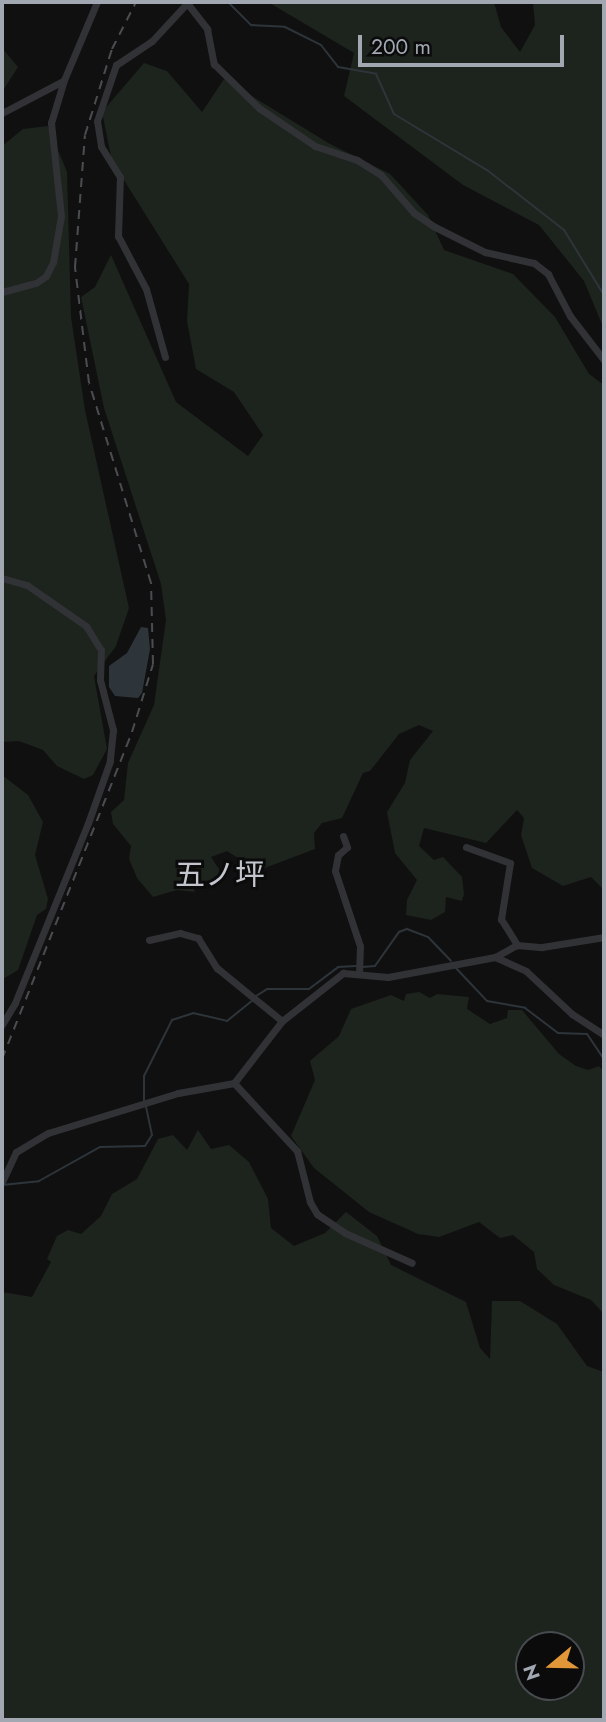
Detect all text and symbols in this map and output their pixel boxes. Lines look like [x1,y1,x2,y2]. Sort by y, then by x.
scale bar [361,21,568,65]
text: 200 m [371,32,431,62]
district label: 五ノ坪 [175,857,265,893]
north arrow [515,1631,585,1701]
text: N [516,1661,547,1684]

